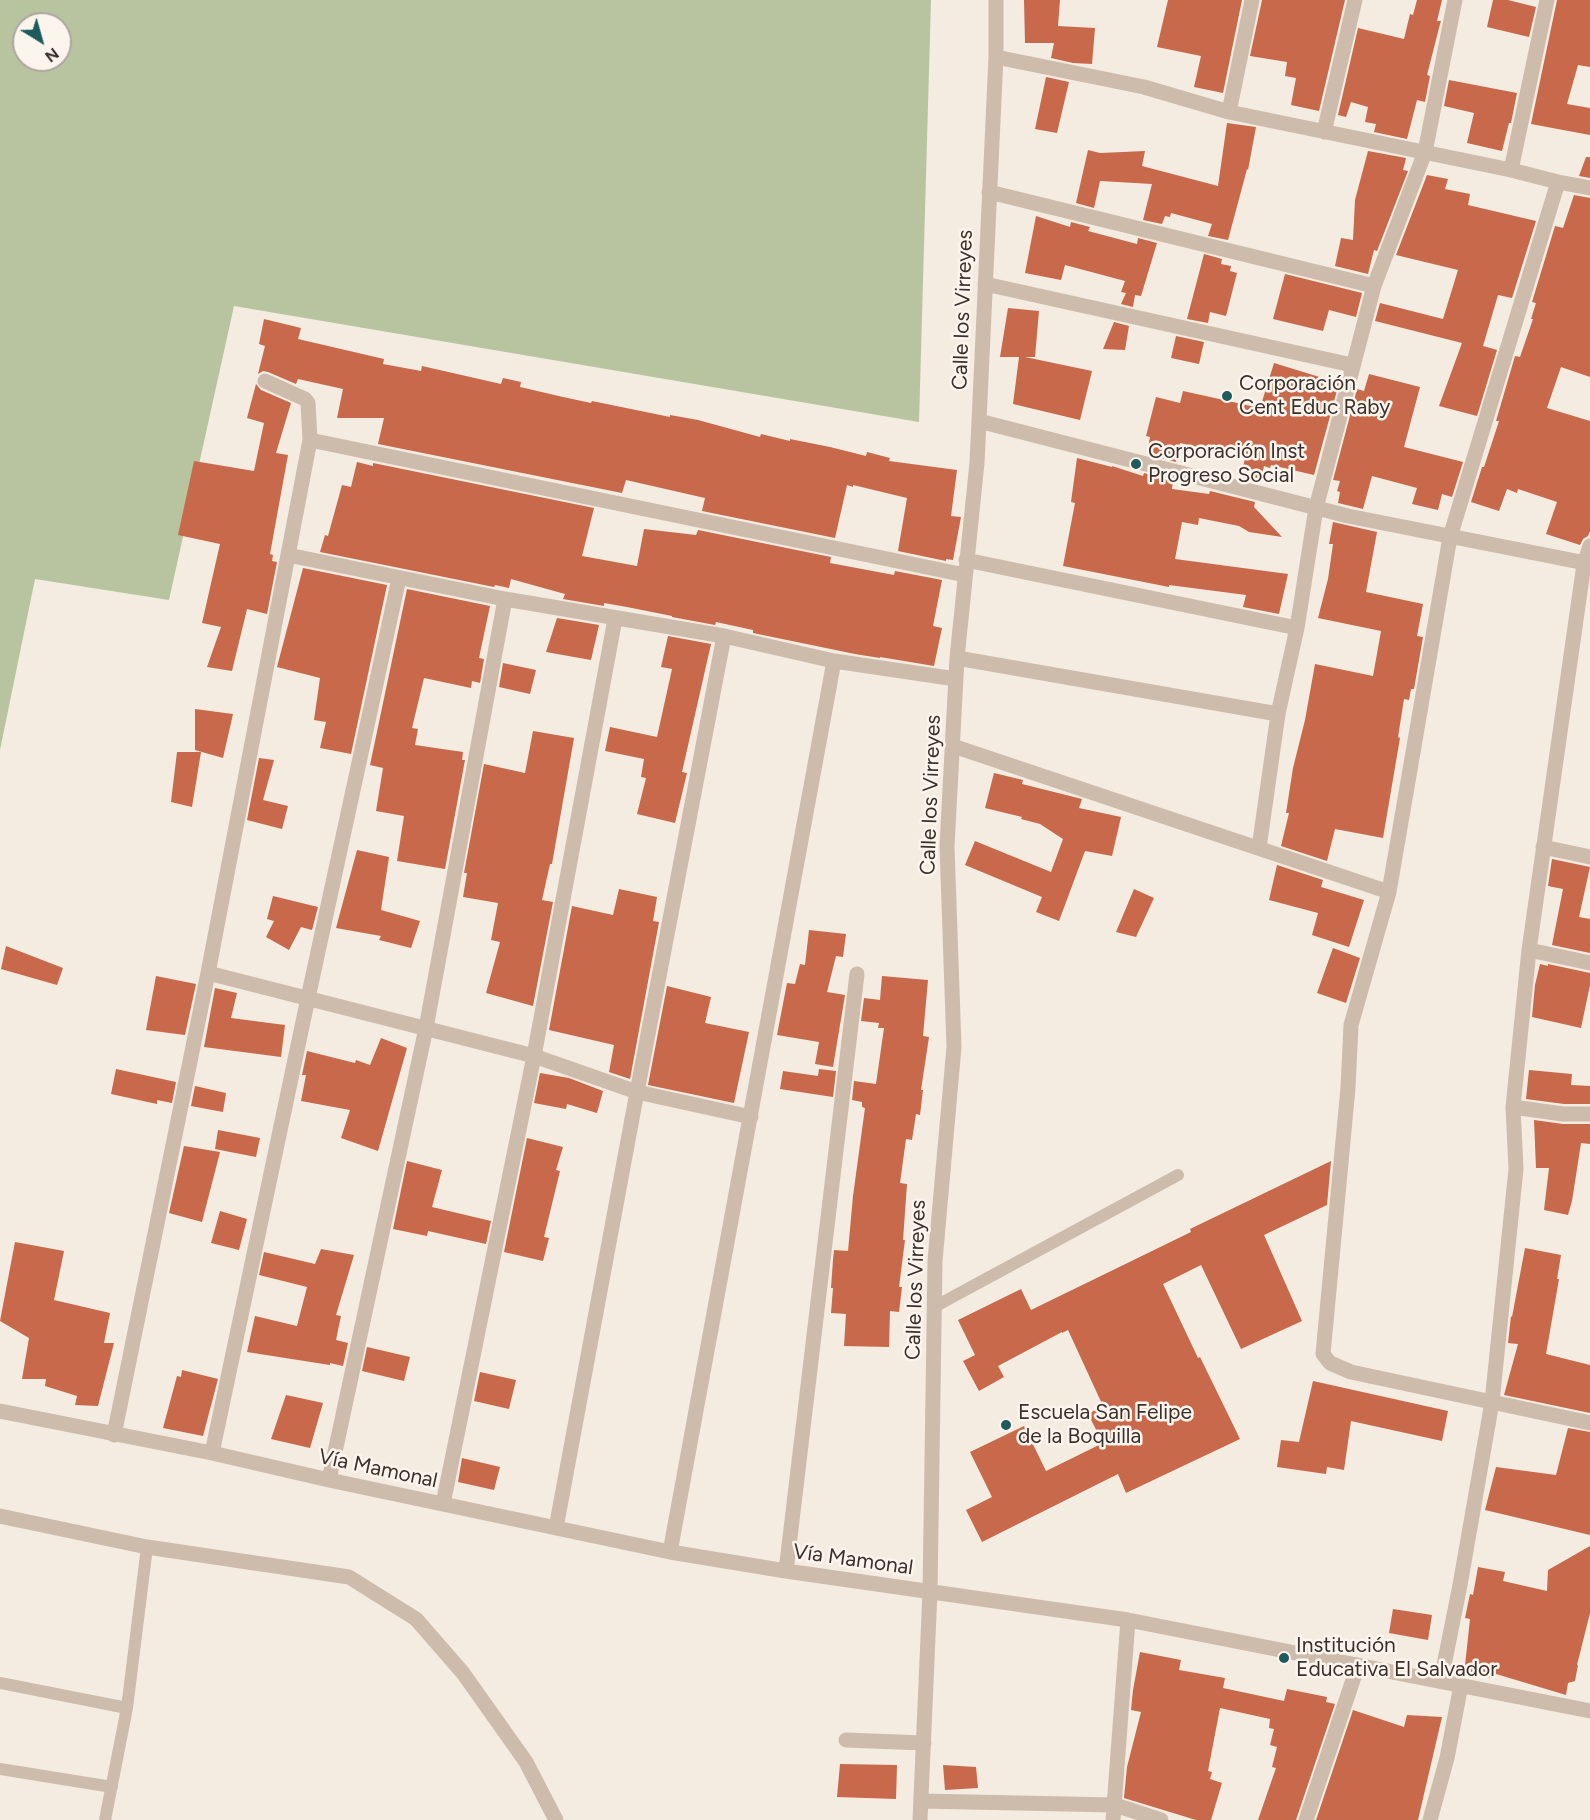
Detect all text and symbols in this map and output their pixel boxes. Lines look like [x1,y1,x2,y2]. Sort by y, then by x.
north arrow [12,12,72,72]
text: N [41,44,63,66]
street label: Calle los Virreyes [948,229,978,391]
place label: Corporación Cent Educ Raby [1239,371,1390,421]
marker: Corporación Cent Educ Raby [1220,389,1234,403]
place label: Corporación Inst Progreso Social [1148,439,1305,489]
marker: Corporación Inst Progreso Social [1129,457,1143,471]
street label: Calle los Virreyes [916,714,946,876]
street label: Calle los Virreyes [901,1199,931,1361]
place label: Escuela San Felipe de la Boquilla [1018,1400,1192,1450]
marker: Escuela San Felipe de la Boquilla [999,1418,1013,1432]
street label: Vía Mamonal [316,1444,440,1494]
street label: Vía Mamonal [791,1539,915,1581]
place label: Institución Educativa El Salvador [1296,1633,1497,1683]
marker: Institución Educativa El Salvador [1277,1651,1291,1665]

